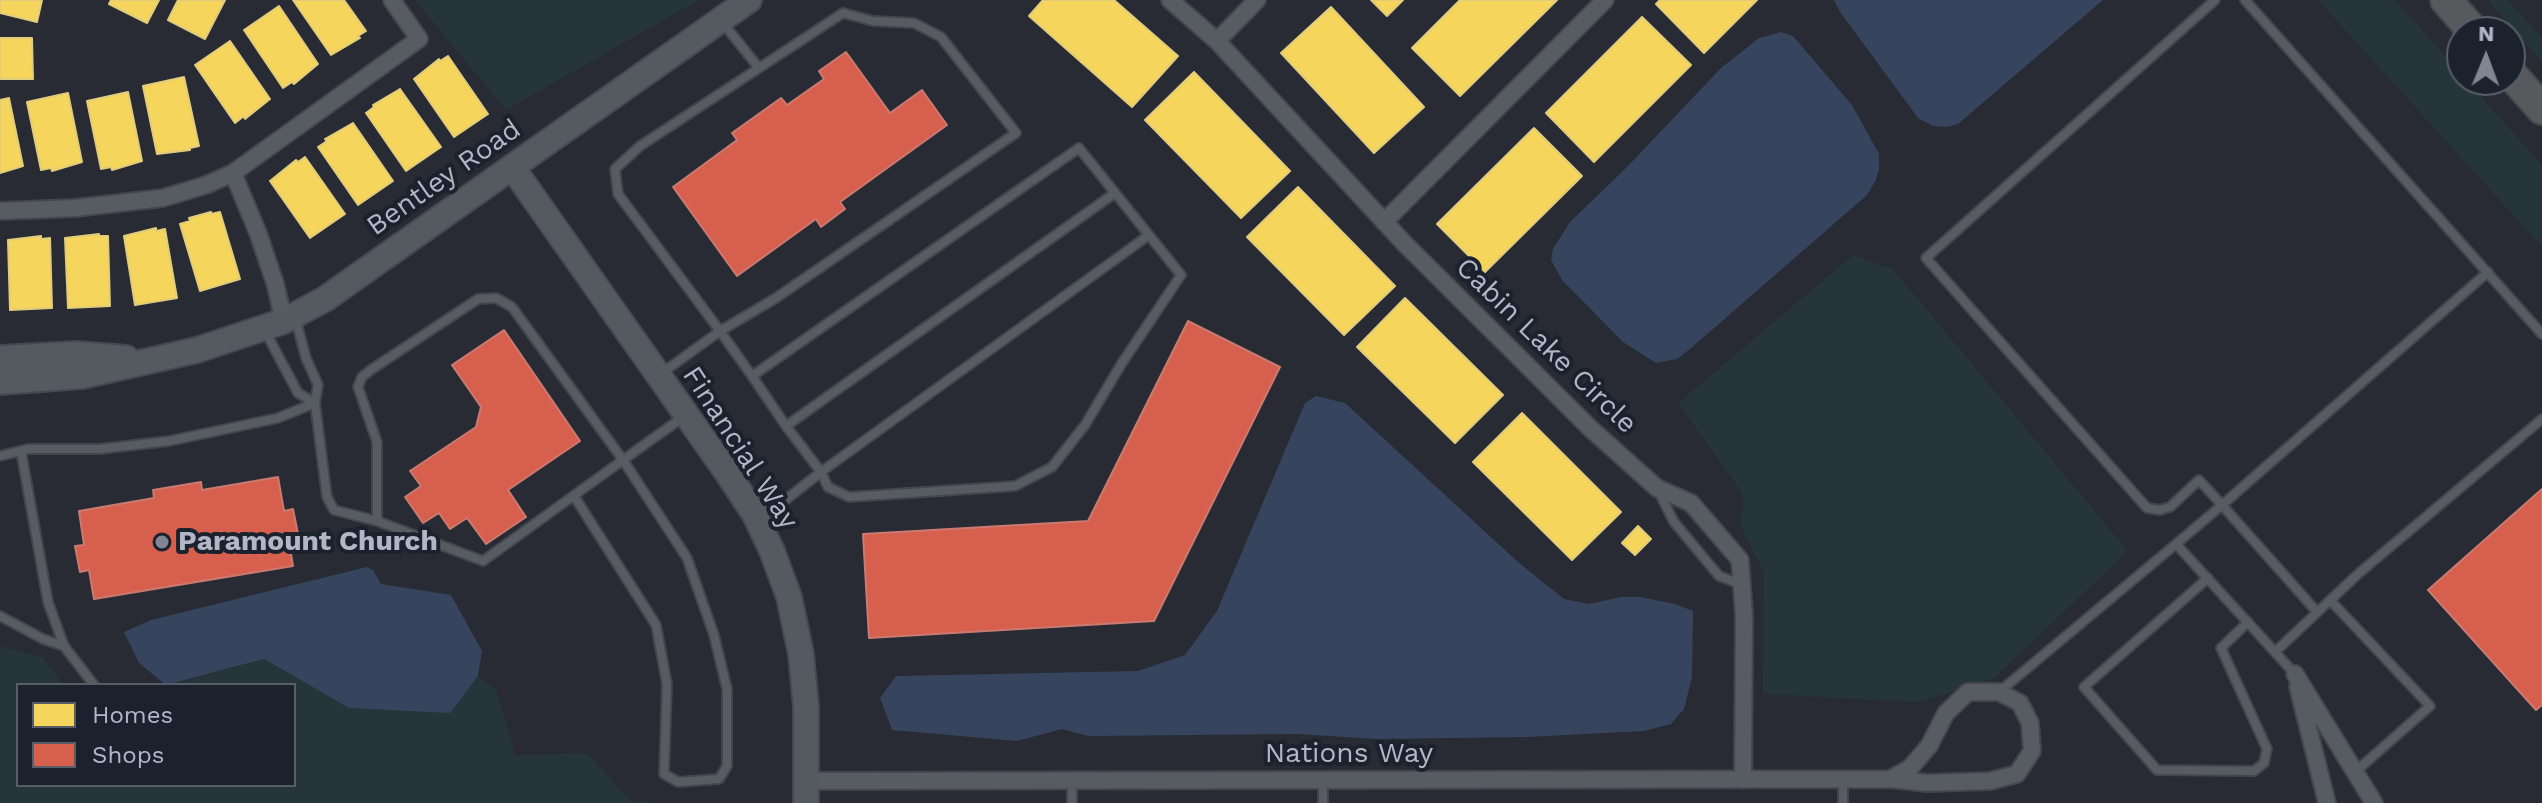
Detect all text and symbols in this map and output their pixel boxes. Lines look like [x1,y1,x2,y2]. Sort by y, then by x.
north arrow [2446,16,2526,96]
text: N [2478,21,2495,46]
street label: Bentley Road [361,113,527,243]
street label: Cabin Lake Circle [1448,251,1644,441]
street label: Financial Way [675,360,805,536]
place label: Paramount Church [178,525,438,559]
marker: Paramount Church [153,533,171,551]
legend [16,683,296,787]
text: Homes [92,701,173,729]
street label: Nations Way [1265,737,1433,771]
text: Shops [92,741,164,769]

